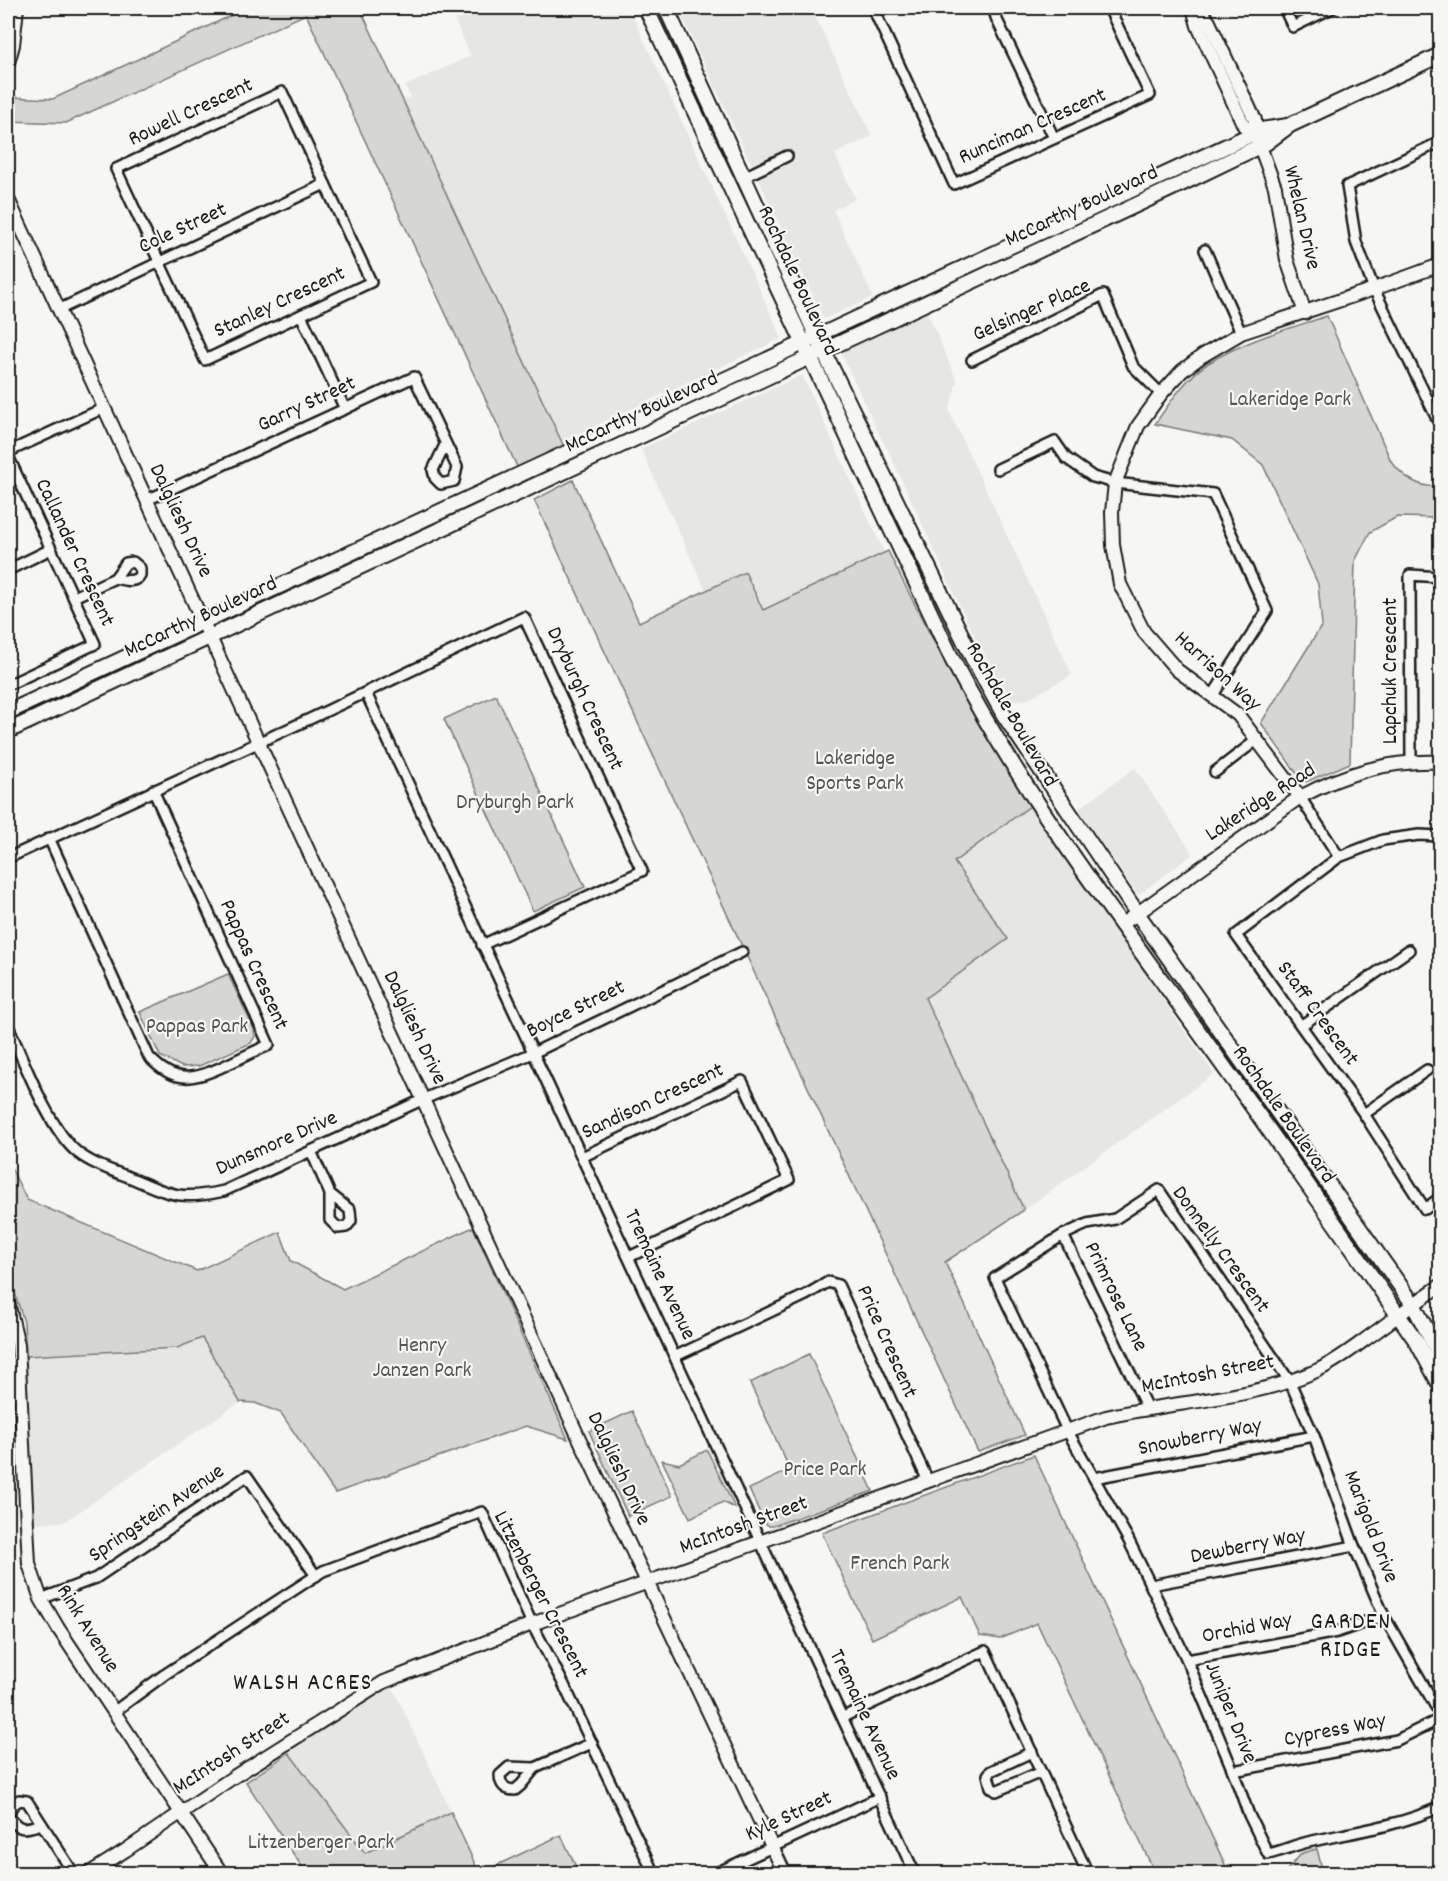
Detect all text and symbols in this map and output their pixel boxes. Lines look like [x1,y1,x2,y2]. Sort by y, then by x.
street label: Rowell Crescent [123,71,259,155]
street label: Runciman Crescent [954,81,1112,173]
street label: McCarthy Boulevard [1000,158,1164,256]
street label: Whelan Drive [1274,163,1328,273]
street label: Cole Street [134,195,232,263]
street label: Rochdale Boulevard [749,201,845,361]
street label: Stanley Crescent [209,259,351,347]
street label: Gelsinger Place [968,271,1096,351]
street label: McCarthy Boulevard [560,364,724,462]
street label: Garry Street [253,369,361,441]
park label: Lakeridge Park [1229,385,1351,416]
street label: Dalgliesh Drive [140,459,220,583]
street label: Callander Crescent [26,474,122,632]
street label: McCarthy Boulevard [119,569,283,667]
street label: Lapchuk Crescent [1376,598,1407,744]
street label: Dryburgh Crescent [537,622,631,776]
street label: Harrison Way [1166,624,1268,720]
street label: Rochdale Boulevard [957,637,1065,793]
park label: Lakeridge Sports Park [806,744,904,800]
street label: Lakeridge Road [1200,756,1322,850]
park label: Dryburgh Park [456,788,574,819]
street label: Pappas Crescent [210,895,296,1035]
street label: Staff Crescent [1268,955,1366,1073]
street label: Dalgliesh Drive [374,966,454,1090]
street label: Boyce Street [521,973,631,1047]
park label: Pappas Park [146,1012,248,1043]
street label: Rochdale Boulevard [1224,1040,1342,1190]
street label: Sandison Crescent [577,1056,729,1148]
street label: Dunsmore Drive [211,1103,343,1185]
street label: Donnelly Crescent [1163,1180,1277,1320]
street label: Tremaine Avenue [615,1204,703,1346]
street label: Primrose Lane [1075,1237,1155,1357]
street label: Price Crescent [847,1281,925,1403]
park label: Henry Janzen Park [372,1331,472,1387]
street label: McIntosh Street [1139,1347,1277,1403]
street label: Dalgliesh Drive [578,1407,658,1531]
street label: Snowberry Way [1136,1411,1265,1465]
park label: Price Park [783,1455,867,1486]
street label: Springstein Avenue [83,1457,231,1571]
street label: Marigold Drive [1334,1466,1406,1588]
street label: McIntosh Street [676,1488,812,1564]
street label: Litzenberger Crescent [484,1506,596,1684]
street label: Dewberry Way [1188,1520,1309,1573]
park label: French Park [850,1549,950,1580]
street label: Rink Avenue [48,1579,126,1679]
street label: Orchid Way [1199,1605,1296,1653]
district label: GARDEN RIDGE [1310,1606,1392,1668]
street label: Tremaine Avenue [820,1644,908,1786]
street label: Juniper Drive [1196,1658,1264,1768]
district label: WALSH ACRES [233,1667,373,1701]
street label: McIntosh Street [167,1704,297,1804]
street label: Cypress Way [1281,1706,1390,1756]
street label: Kyle Street [741,1783,837,1851]
park label: Litzenberger Park [248,1828,394,1859]

